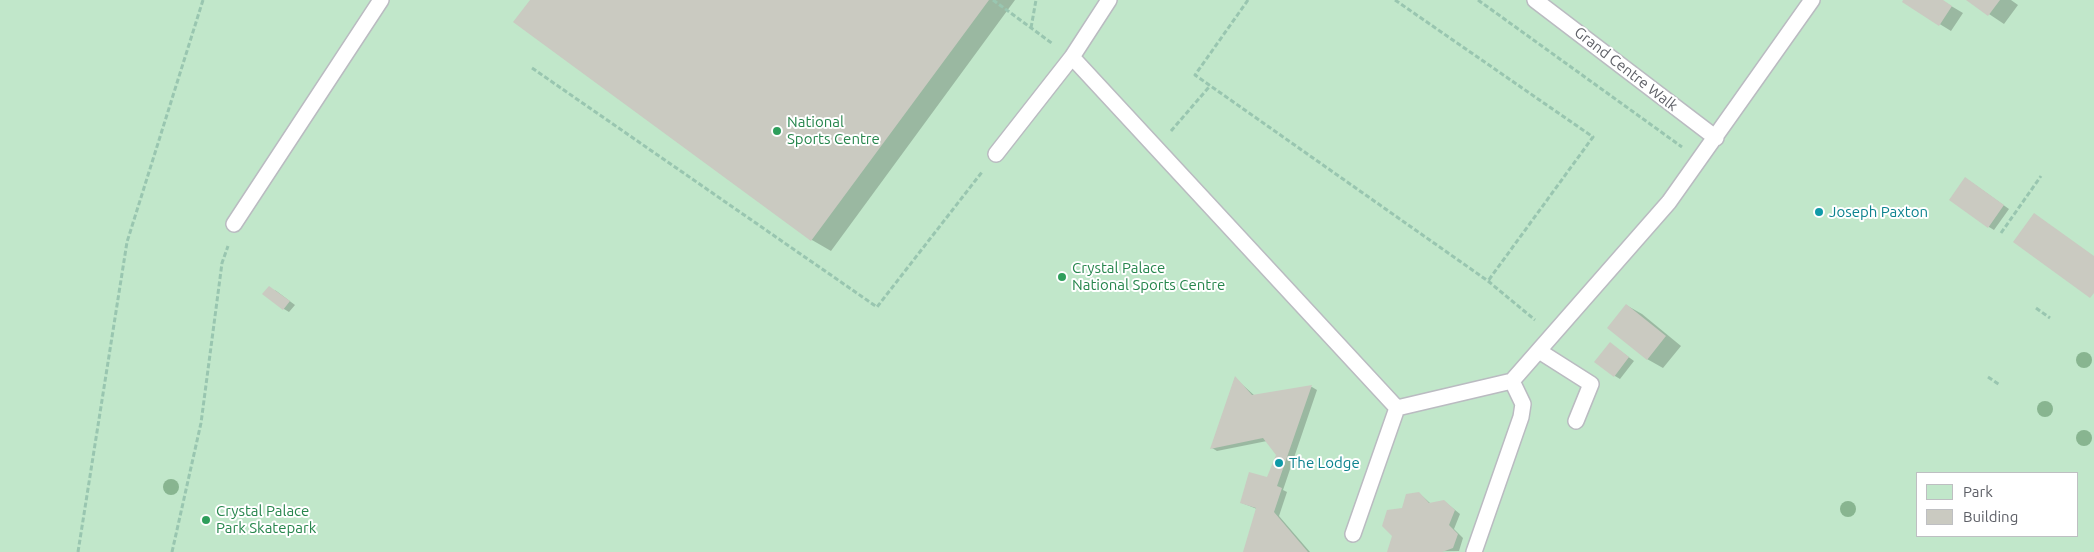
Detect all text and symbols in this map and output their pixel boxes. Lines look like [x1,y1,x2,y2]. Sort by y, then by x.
street label: Grand Centre Walk [1571,23,1681,115]
place label: National Sports Centre [787,113,880,148]
marker: National Sports Centre [771,125,783,137]
place label: Joseph Paxton [1829,203,1928,221]
marker: Joseph Paxton [1813,206,1825,218]
place label: Crystal Palace National Sports Centre [1072,259,1225,294]
marker: Crystal Palace National Sports Centre [1056,271,1068,283]
place label: The Lodge [1289,454,1360,472]
marker: The Lodge [1273,457,1285,469]
legend [1916,472,2079,537]
text: Park [1963,483,1993,500]
place label: Crystal Palace Park Skatepark [216,502,316,537]
text: Building [1963,508,2018,525]
marker: Crystal Palace Park Skatepark [200,514,212,526]

